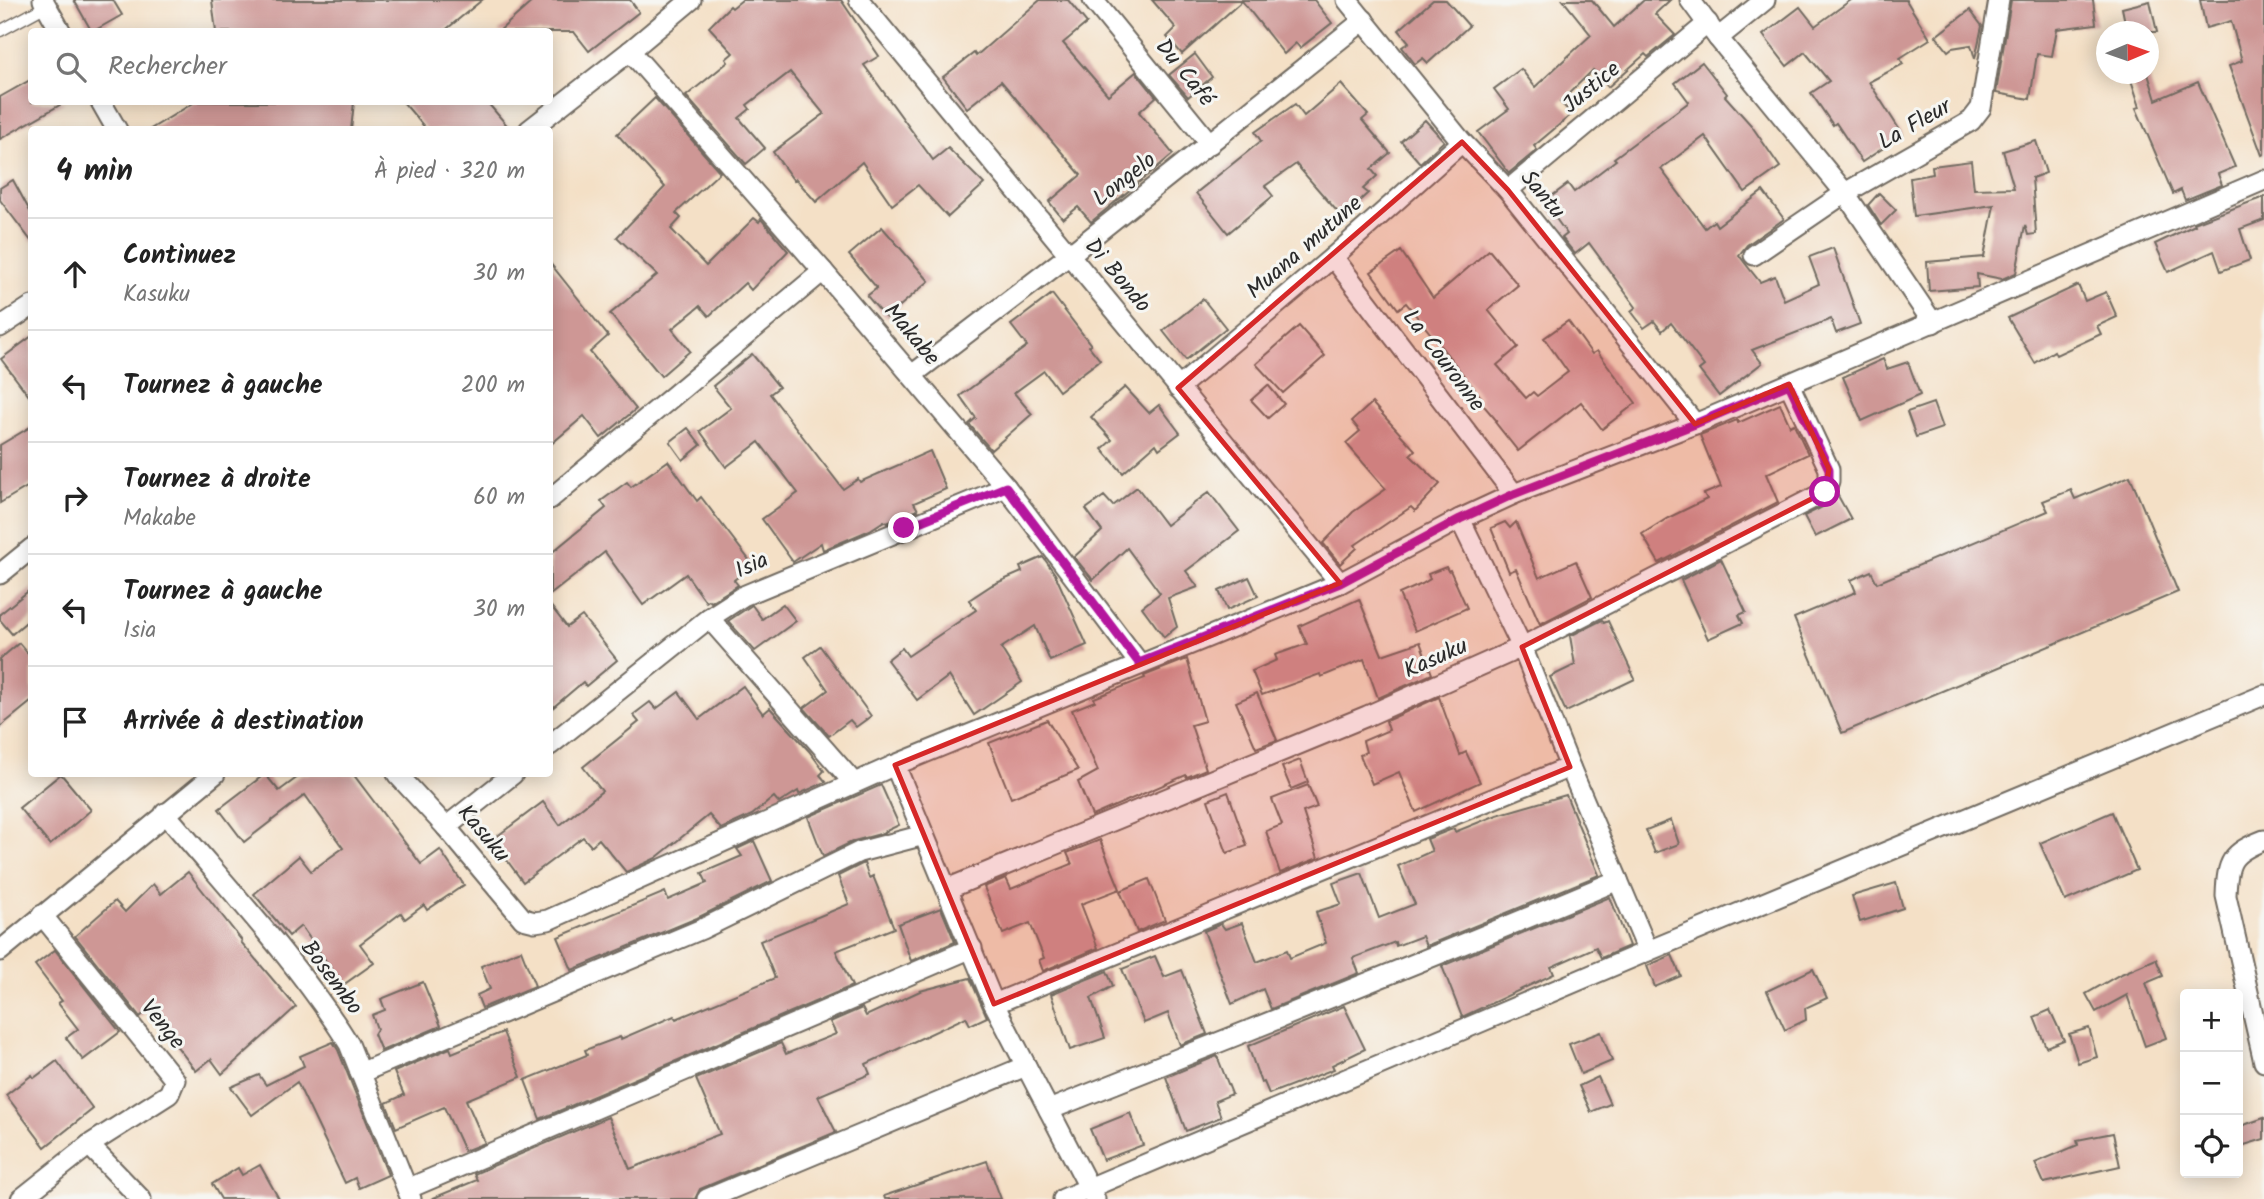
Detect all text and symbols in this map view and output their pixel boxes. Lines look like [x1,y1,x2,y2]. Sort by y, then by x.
north arrow [2096,21,2159,84]
search box [28,28,553,105]
street label: Du Café [1145,31,1223,116]
text: Rechercher [108,46,227,88]
icon: search [52,48,90,86]
street label: Justice [1555,53,1629,123]
street label: La Fleur [1872,89,1960,160]
street label: Longelo [1085,143,1165,217]
text: 4 min [56,148,133,196]
text: À pied · 320 m [374,154,525,190]
street label: Santu [1510,162,1574,228]
street label: Muana mutune [1239,187,1371,309]
street label: Di Bondo [1075,230,1159,322]
text: Continuez [123,235,236,277]
icon: ahead [56,255,94,293]
text: 30 m [473,256,525,292]
text: Kasuku [123,277,190,313]
street label: Makabe [874,295,948,375]
street label: La Couronne [1392,302,1494,420]
text: Tournez à gauche [123,365,323,407]
icon: left [56,367,94,405]
text: 200 m [461,368,525,404]
text: Tournez à droite [123,459,311,501]
route start [1809,476,1840,507]
icon: right [56,479,94,517]
text: 60 m [473,480,525,516]
text: Makabe [123,501,196,537]
route end [888,512,919,543]
street label: Isia [730,543,774,589]
text: Tournez à gauche [123,571,323,613]
icon: left [56,591,94,629]
text: 30 m [473,592,525,628]
text: Isia [123,613,156,649]
street label: Kasuku [1398,629,1474,689]
text: Arrivée à destination [123,701,364,743]
icon: arrive [56,703,94,741]
street label: Kasuku [448,797,518,871]
street label: Bosembo [291,933,371,1023]
map controls [2180,989,2243,1178]
button: + [2180,989,2243,1052]
street label: Venge [130,992,194,1058]
button: − [2180,1052,2243,1115]
button: locate [2180,1115,2243,1178]

